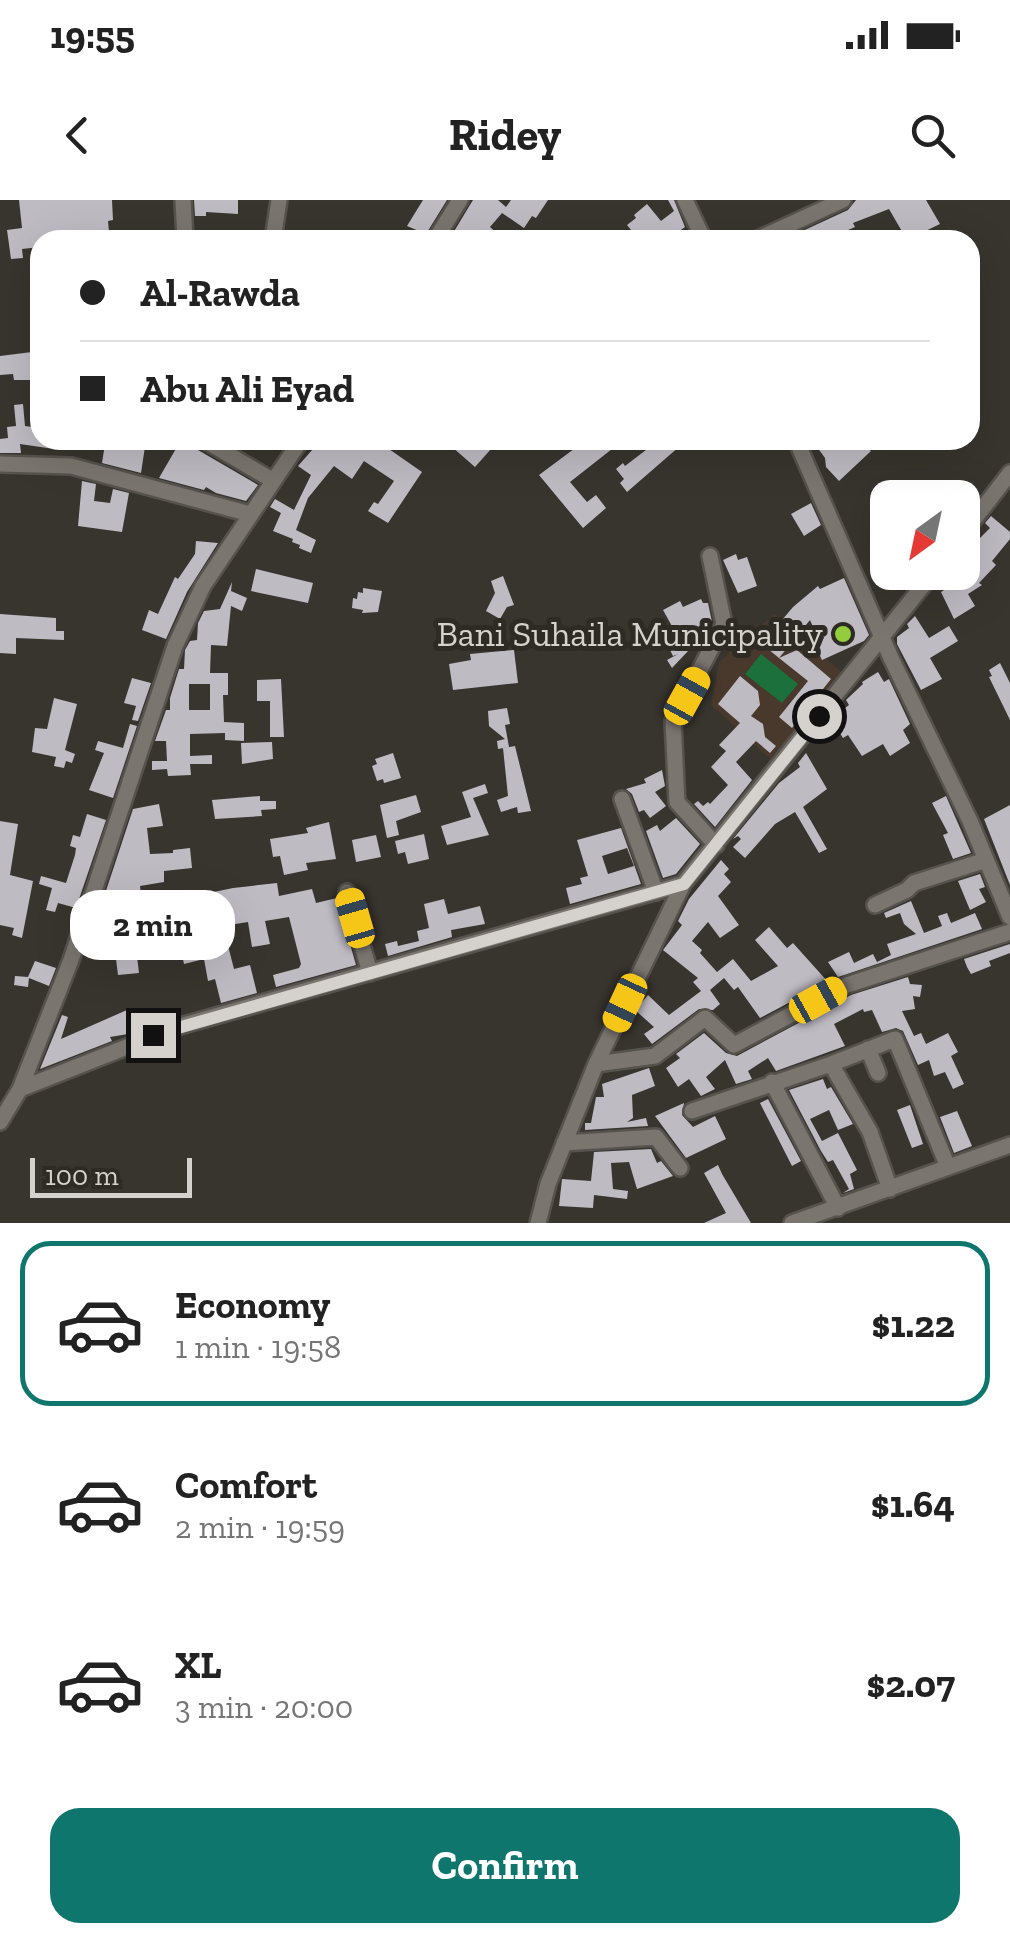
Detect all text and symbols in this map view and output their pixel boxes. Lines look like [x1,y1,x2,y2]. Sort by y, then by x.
text: 19:55 [50,12,135,58]
icon: back [50,108,105,163]
text: Ridey [449,108,561,162]
icon: search [905,108,960,163]
text: Al-Rawda [140,270,300,316]
text: Abu Ali Eyad [140,366,354,412]
north arrow [870,480,980,590]
map controls [870,480,980,590]
place label: Bani Suhaila Municipality [437,613,823,655]
marker: Bani Suhaila Municipality [832,623,854,645]
car [659,662,715,730]
route start [797,694,842,739]
car [332,885,378,951]
callout: 2 min [70,890,236,960]
text: 2 min [113,906,192,944]
car [599,969,651,1037]
car [784,972,852,1028]
route end [131,1013,176,1058]
scale bar [30,1153,192,1198]
text: 100 m [45,1159,119,1192]
icon: car [55,1279,145,1369]
text: Economy [175,1282,330,1328]
text: $1.22 [872,1301,955,1347]
text: 1 min · 19:58 [175,1328,341,1366]
icon: car [55,1459,145,1549]
text: Comfort [175,1462,317,1508]
text: $1.64 [871,1481,955,1527]
text: 2 min · 19:59 [175,1508,345,1546]
icon: car [55,1639,145,1729]
text: XL [175,1642,222,1688]
text: $2.07 [867,1661,955,1707]
text: 3 min · 20:00 [175,1688,353,1726]
button: Confirm [50,1808,960,1923]

